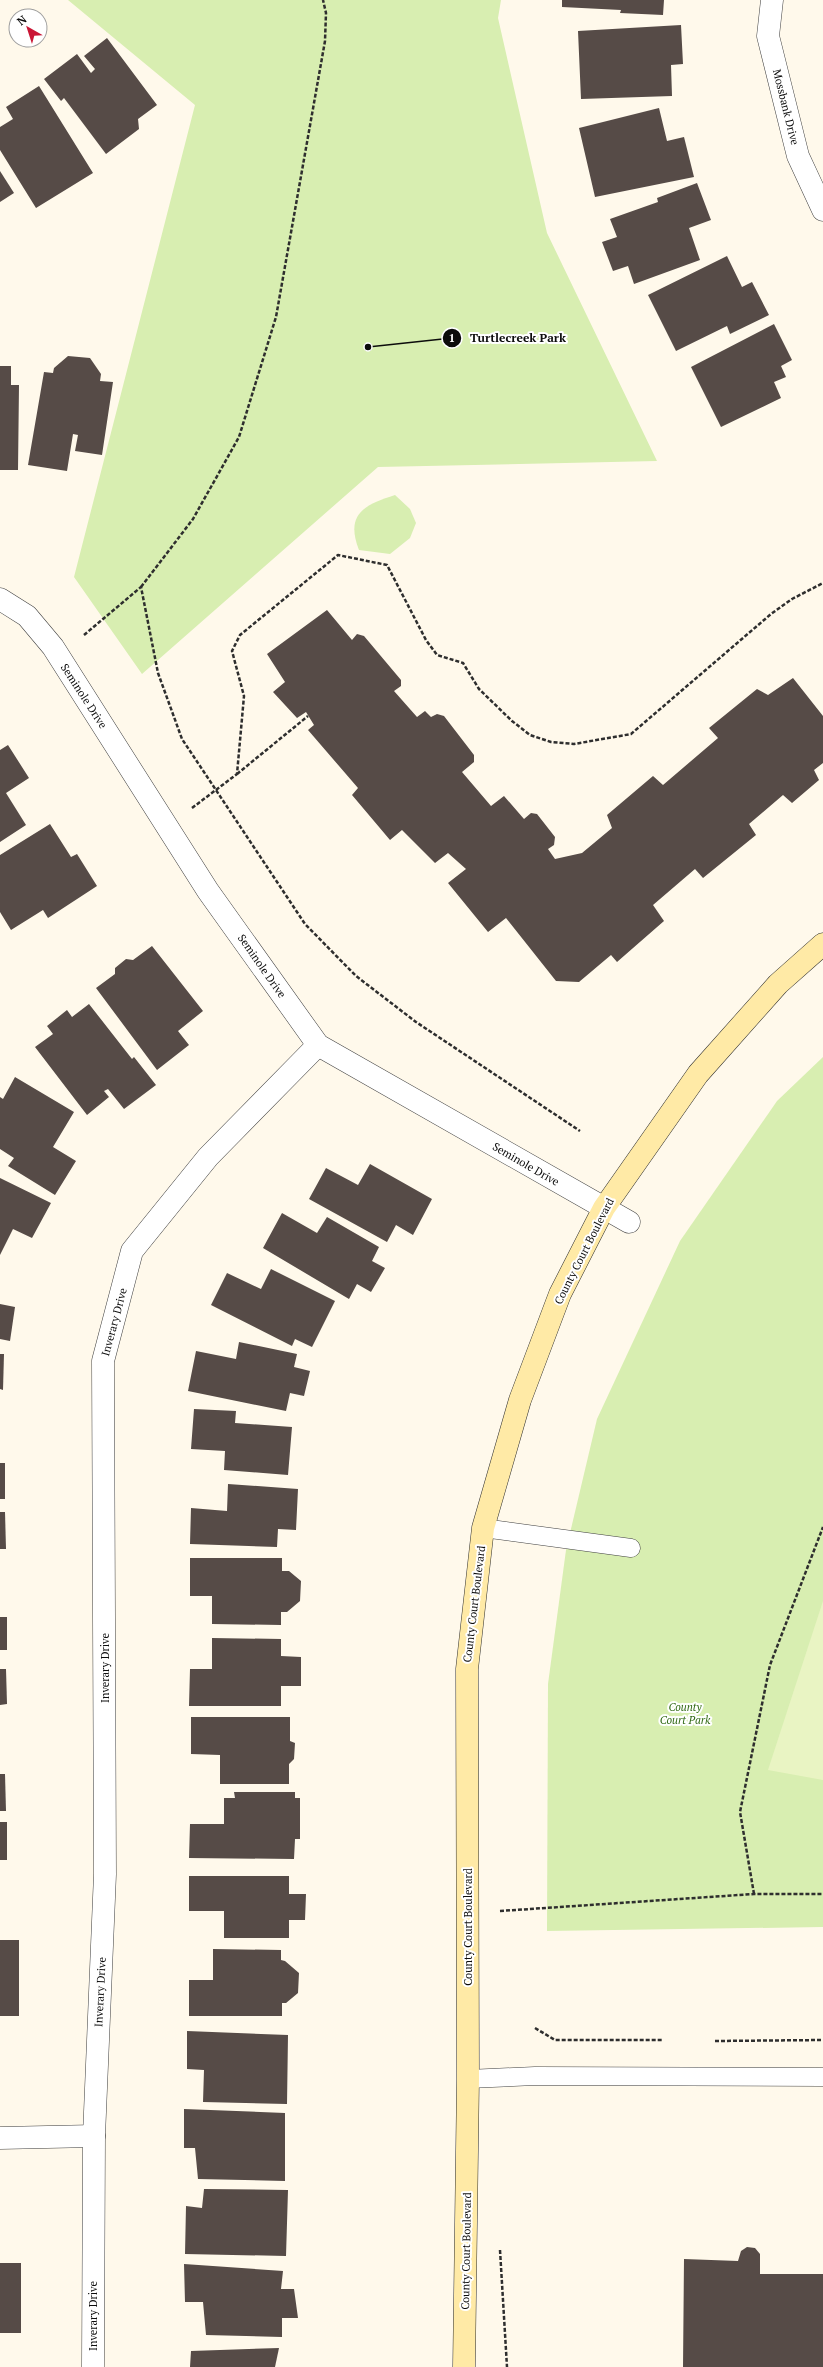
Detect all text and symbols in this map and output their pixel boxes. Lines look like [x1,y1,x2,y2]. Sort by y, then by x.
north arrow [8,8,48,48]
text: N [14,12,30,28]
street label: Mossbank Drive [770,68,802,147]
callout: Turtlecreek Park [442,326,574,350]
text: 1 [449,330,455,345]
text: Turtlecreek Park [470,330,566,345]
street label: Seminole Drive [58,661,110,731]
street label: Seminole Drive [235,931,289,1001]
street label: Seminole Drive [490,1139,562,1189]
street label: County Court Boulevard [551,1195,617,1307]
street label: Inverary Drive [98,1286,130,1358]
street label: County Court Boulevard [460,1545,488,1663]
street label: Inverary Drive [98,1633,112,1703]
park label: County Court Park [660,1700,711,1727]
street label: County Court Boulevard [461,1868,475,1986]
street label: Inverary Drive [91,1956,109,2027]
street label: County Court Boulevard [458,2192,474,2310]
street label: Inverary Drive [86,2281,100,2351]

